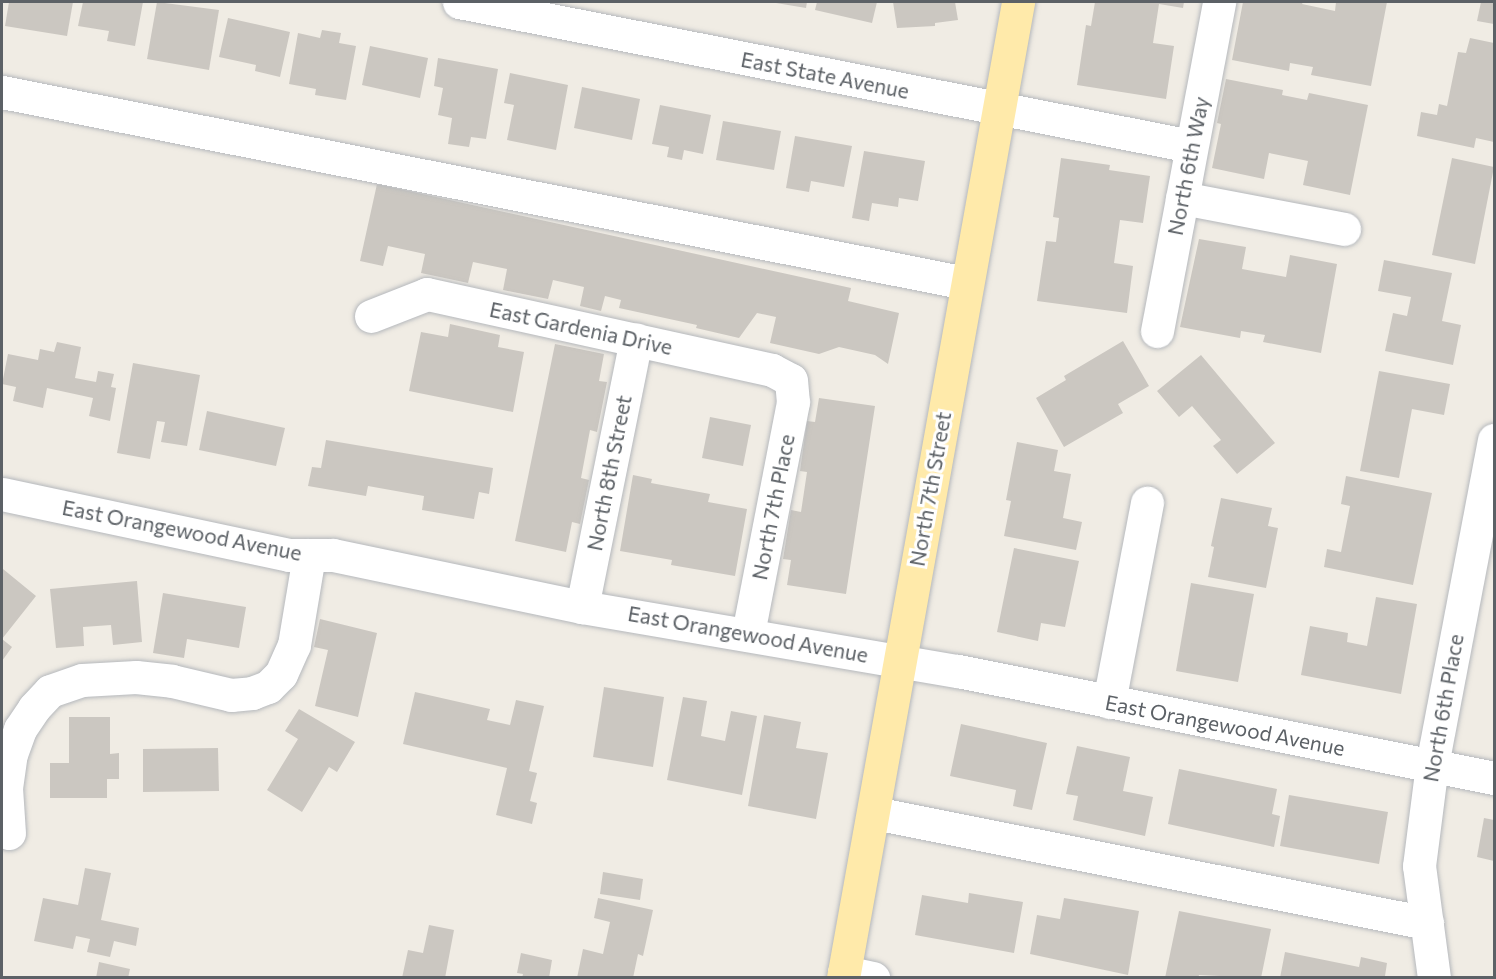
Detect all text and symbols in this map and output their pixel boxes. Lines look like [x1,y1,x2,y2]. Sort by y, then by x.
street label: East State Avenue [739,46,911,104]
street label: North 6th Way [1162,95,1214,237]
street label: East Gardenia Drive [487,296,675,360]
street label: North 8th Street [582,393,636,553]
street label: North 7th Street [904,410,956,568]
street label: North 7th Place [746,432,800,582]
street label: East Orangewood Avenue [60,494,304,566]
street label: East Orangewood Avenue [626,600,870,668]
street label: North 6th Place [1418,632,1468,784]
street label: East Orangewood Avenue [1103,689,1347,761]

